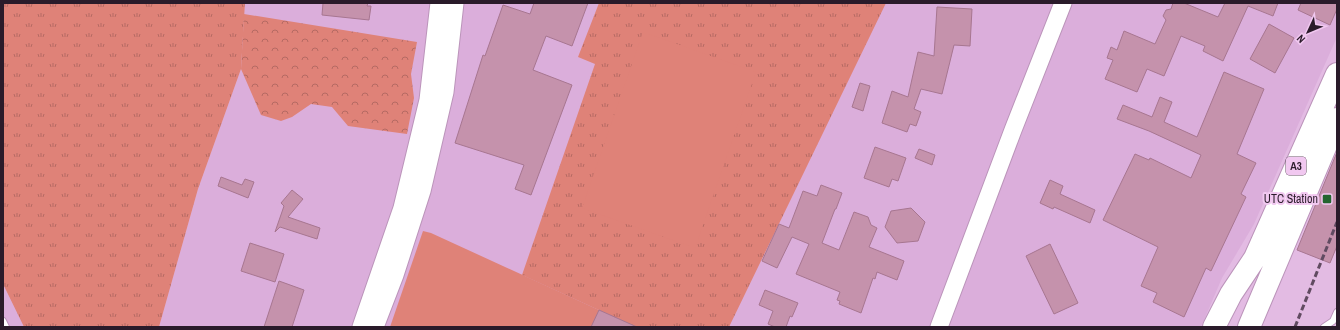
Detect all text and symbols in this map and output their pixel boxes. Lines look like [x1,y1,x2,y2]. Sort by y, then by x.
north arrow [1288,12,1328,52]
text: N [1294,32,1308,46]
road number: A3 [1286,157,1306,175]
place label: UTC Station [1264,191,1318,207]
marker: UTC Station [1321,193,1333,205]

